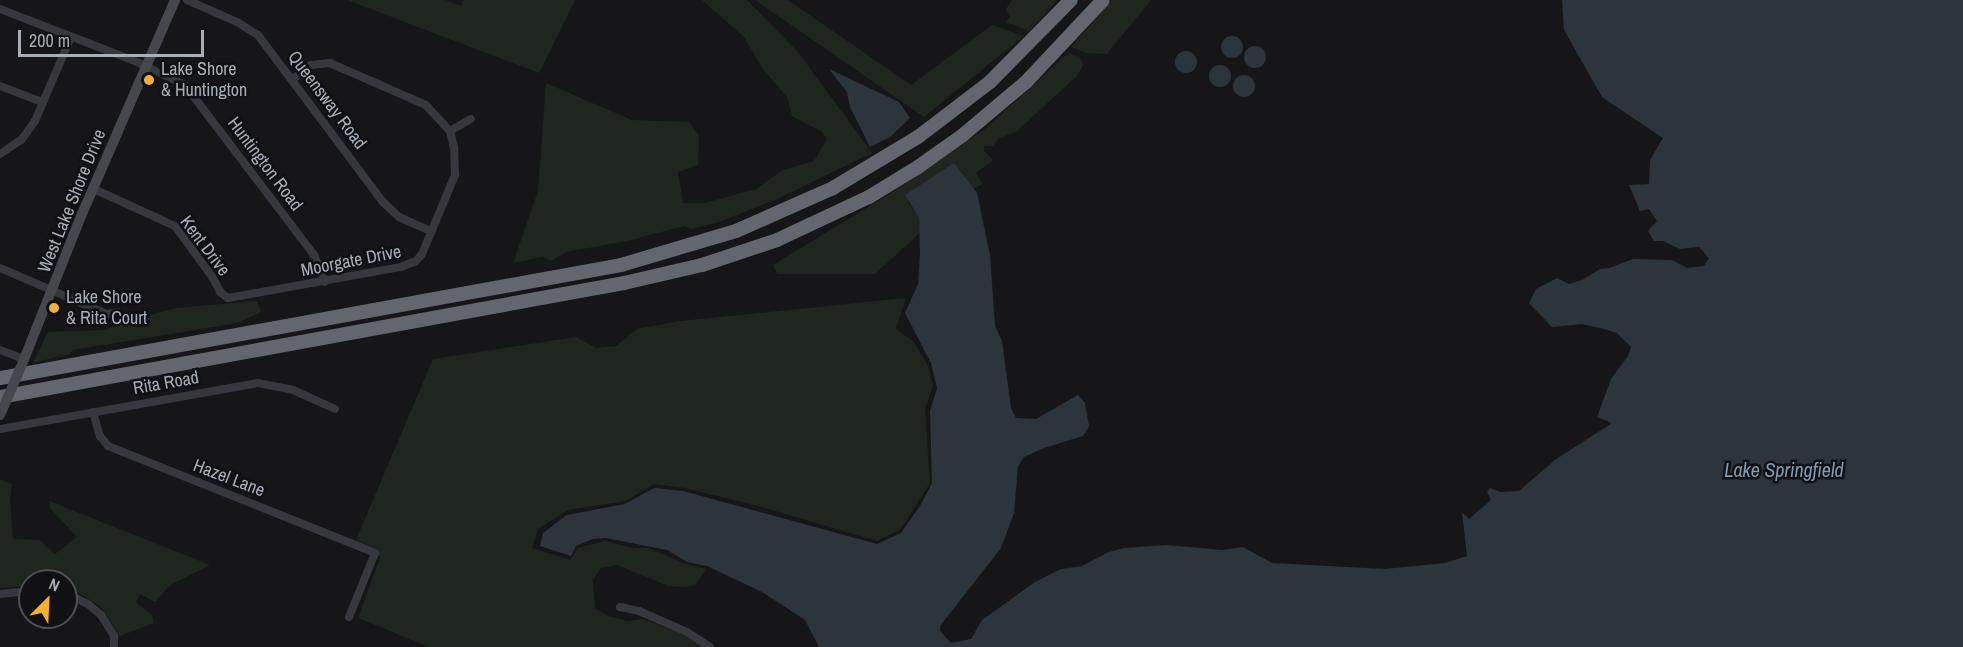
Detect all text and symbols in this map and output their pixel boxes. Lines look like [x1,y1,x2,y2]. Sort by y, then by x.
scale bar [21,18,207,56]
text: 200 m [29,28,70,53]
street label: Queensway Road [283,47,371,153]
place label: Lake Shore & Huntington [161,59,247,101]
marker: Lake Shore & Huntington [142,73,156,87]
street label: Huntington Road [223,113,307,215]
street label: West Lake Shore Drive [33,126,111,276]
street label: Kent Drive [175,212,235,280]
street label: Moorgate Drive [299,241,403,281]
place label: Lake Shore & Rita Court [66,287,147,330]
marker: Lake Shore & Rita Court [47,301,61,315]
street label: Rita Road [131,367,201,399]
street label: Hazel Lane [190,455,268,501]
water label: Lake Springfield [1724,457,1844,481]
north arrow [18,569,78,629]
text: N [46,572,63,596]

